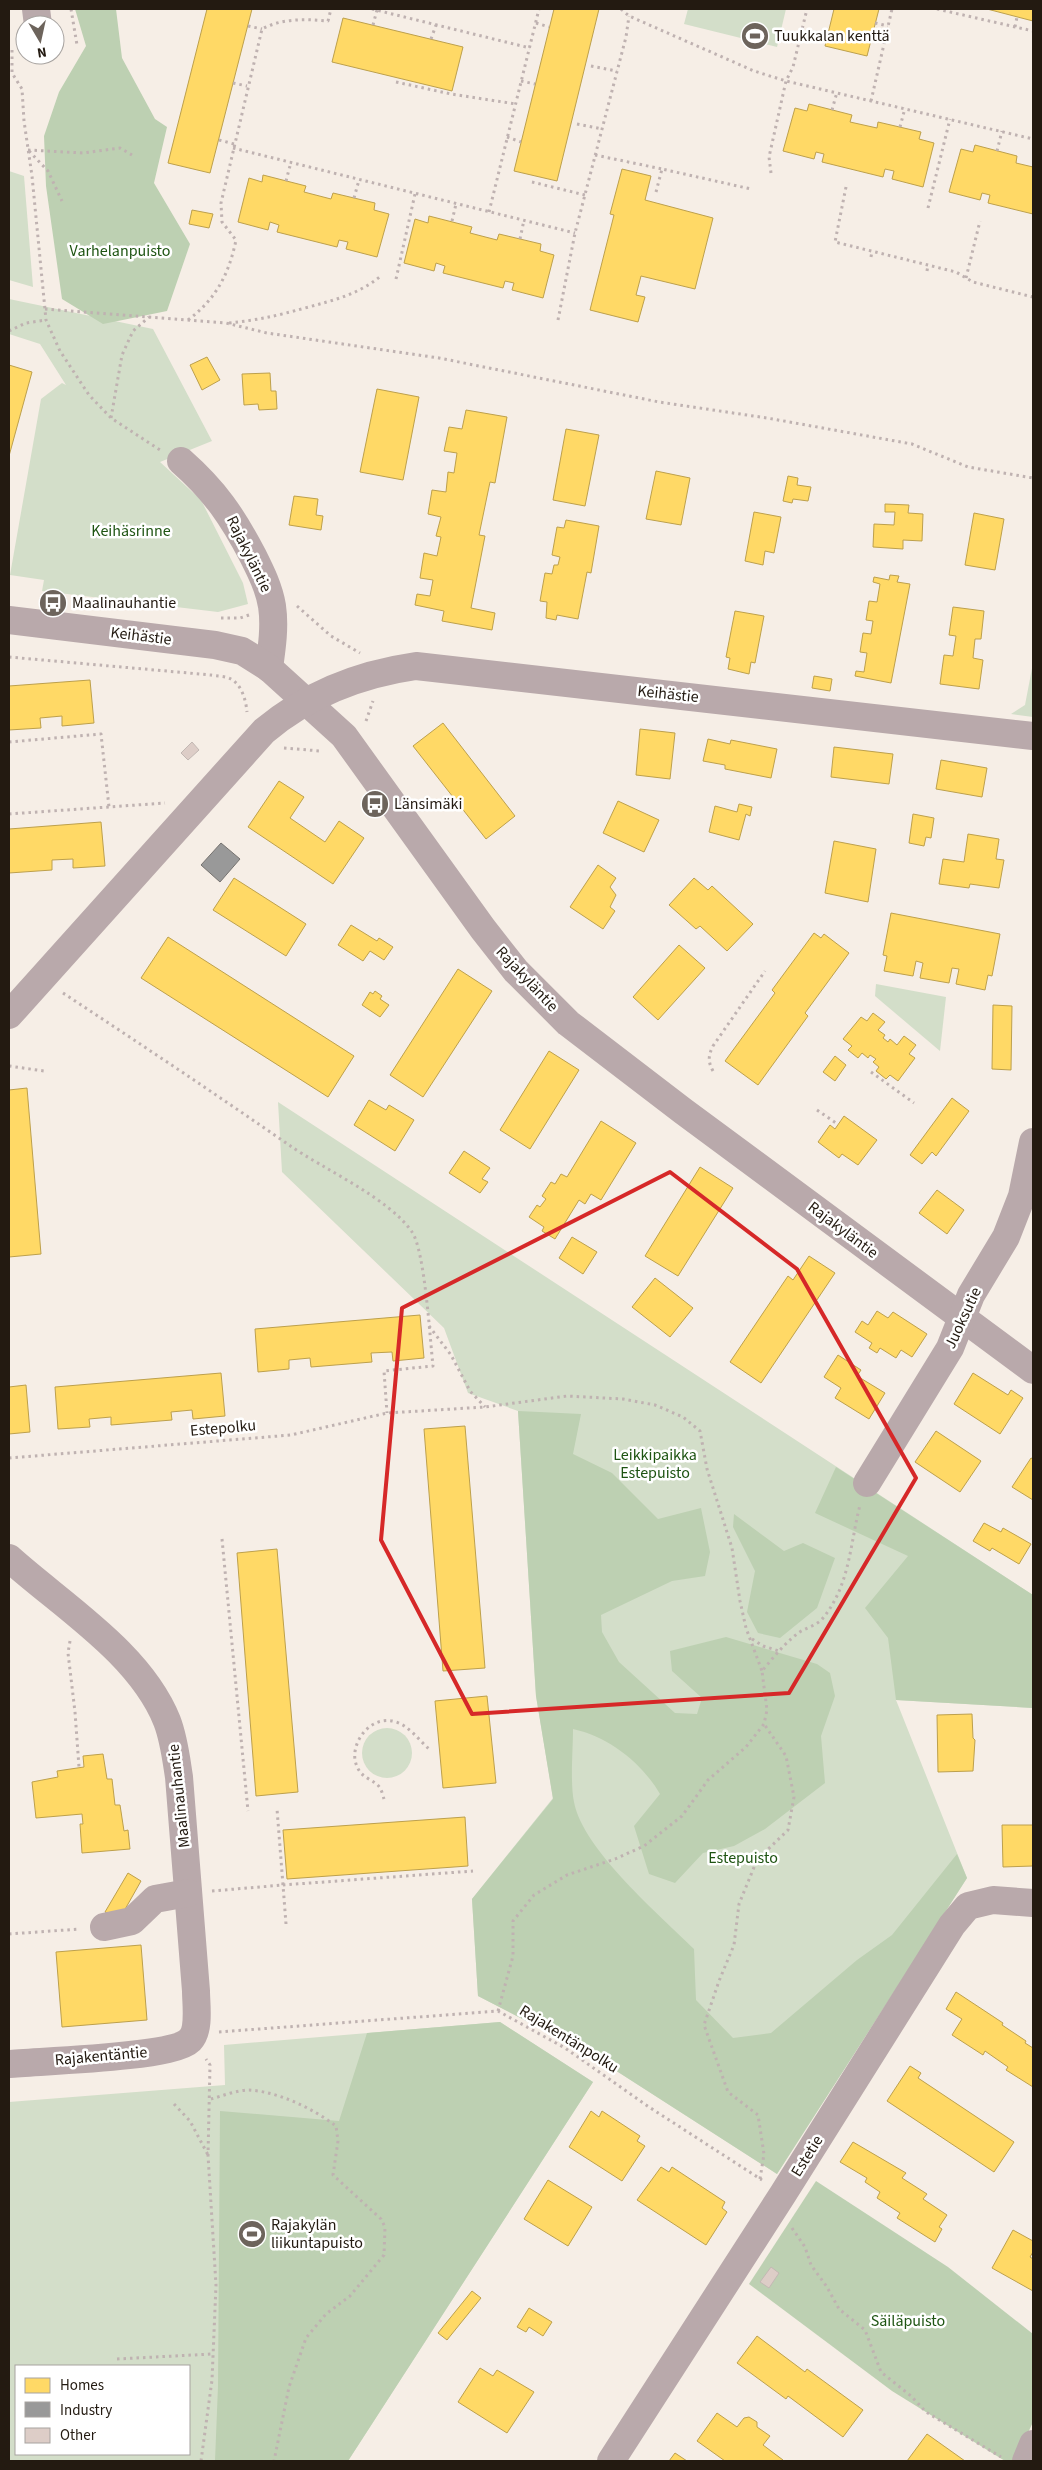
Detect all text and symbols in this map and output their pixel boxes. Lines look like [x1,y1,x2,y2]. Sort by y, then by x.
north arrow [15,15,65,65]
sports icon: Tuukkalan kenttä [740,21,770,51]
place label: Tuukkalan kenttä [774,25,890,47]
text: N [36,41,48,62]
park label: Varhelanpuisto [70,240,170,262]
street label: Rajakyläntie [221,512,277,596]
park label: Keihäsrinne [91,520,171,542]
bus stop icon: Maalinauhantie [38,588,68,618]
place label: Maalinauhantie [72,592,176,614]
street label: Keihästie [109,621,173,651]
street label: Keihästie [636,680,700,708]
bus stop icon: Länsimäki [360,789,390,819]
place label: Länsimäki [394,793,462,815]
street label: Rajakyläntie [491,941,563,1017]
street label: Rajakyläntie [803,1196,883,1264]
street label: Juoksutie [939,1284,987,1352]
street label: Estepolku [189,1414,257,1442]
park label: Leikkipaikka Estepuisto [613,1444,697,1484]
street label: Maalinauhantie [163,1743,195,1849]
park label: Estepuisto [708,1847,778,1869]
street label: Rajakentänpolku [515,2000,623,2078]
street label: Rajakentäntie [54,2041,148,2071]
street label: Estetie [786,2131,828,2181]
place label: Rajakylän liikuntapuisto [271,2214,363,2254]
sports icon: Rajakylän liikuntapuisto [237,2219,267,2249]
park label: Säiläpuisto [871,2310,945,2332]
legend [15,2365,190,2455]
text: Homes [60,2375,104,2396]
text: Industry [60,2400,112,2421]
text: Other [60,2425,97,2446]

